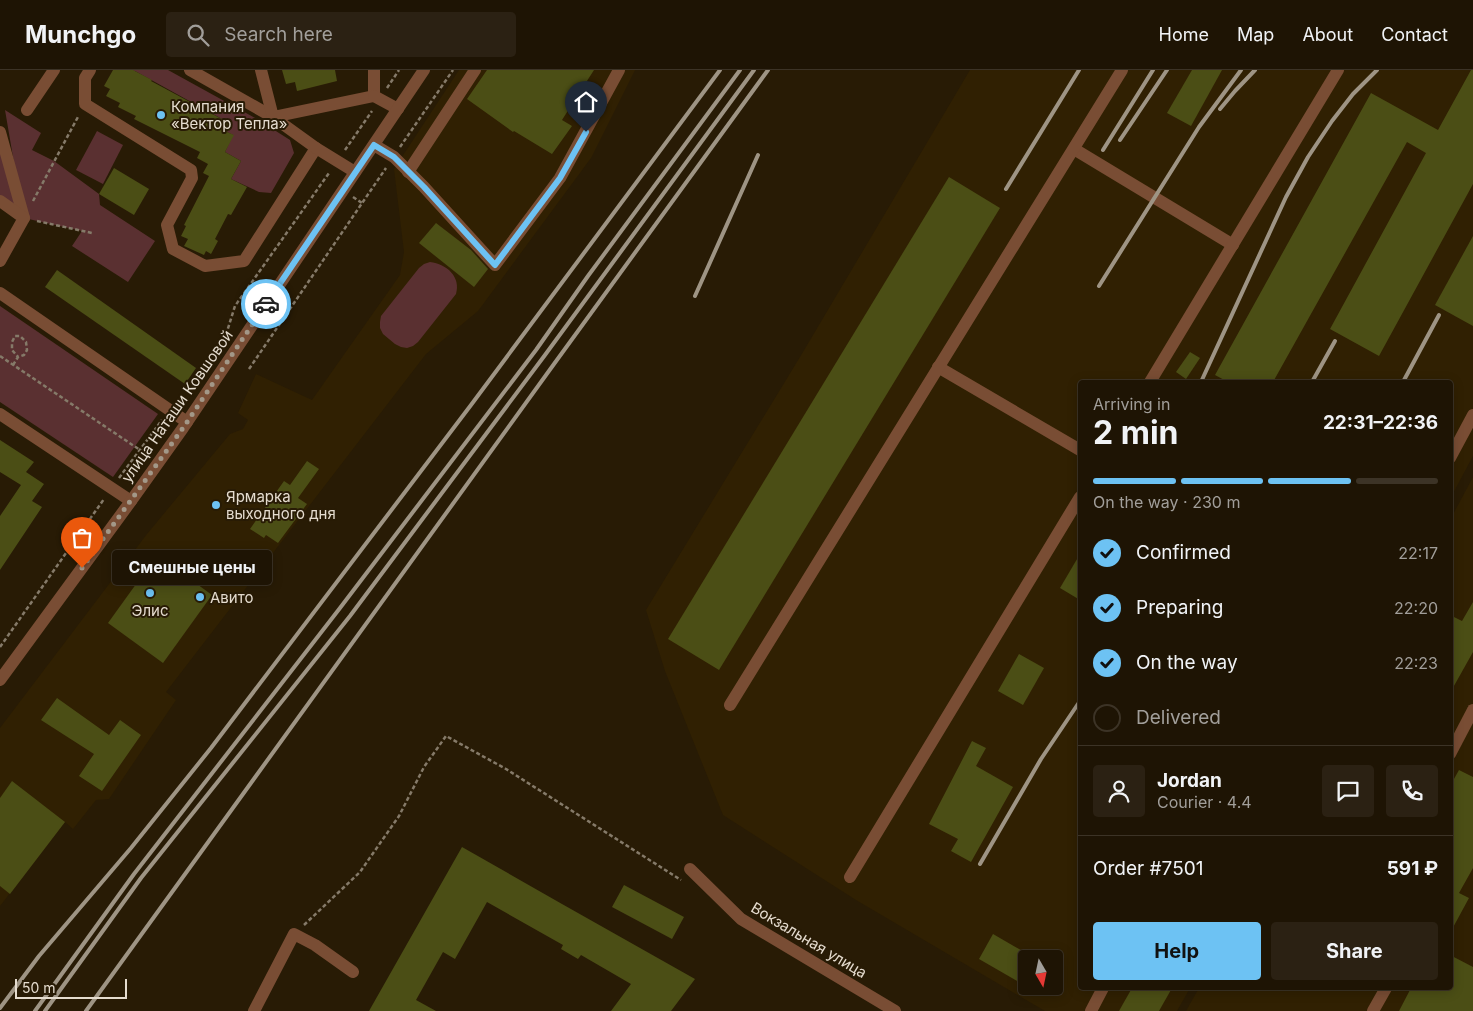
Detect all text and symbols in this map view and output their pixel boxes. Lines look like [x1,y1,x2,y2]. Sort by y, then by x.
search box [166,12,516,57]
text: Munchgo [25,20,136,49]
icon: search [184,21,212,49]
text: Search here [224,23,333,46]
text: Home [1159,24,1209,45]
text: Map [1237,24,1274,45]
text: About [1302,24,1353,45]
text: Contact [1381,24,1448,45]
pin [565,81,607,132]
icon: home [572,88,600,116]
place label: Компания «Вектор Тепла» [171,97,287,133]
marker: Компания «Вектор Тепла» [155,109,167,121]
courier [241,279,291,329]
icon: car [252,290,280,318]
street label: улица Наташи Ковшовой [117,326,237,486]
text: Arriving in [1093,394,1170,414]
text: 22:31–22:36 [1323,411,1438,434]
text: 2 min [1093,413,1179,452]
place label: Ярмарка выходного дня [226,487,336,523]
text: On the way · 230 m [1093,492,1240,512]
marker: Ярмарка выходного дня [210,499,222,511]
pin [61,517,103,568]
icon: bag [68,524,96,552]
icon: check [1093,539,1121,567]
text: Confirmed [1136,541,1231,564]
text: 22:17 [1398,543,1438,563]
callout: Смешные цены [112,550,272,586]
text: Смешные цены [128,557,256,577]
marker: Элис [144,587,156,599]
place label: Авито [210,588,253,607]
marker: Авито [194,591,206,603]
icon: check [1093,594,1121,622]
text: Preparing [1136,596,1223,619]
text: 22:20 [1394,598,1438,618]
place label: Элис [131,601,169,620]
icon: check [1093,649,1121,677]
text: On the way [1136,651,1238,674]
text: 22:23 [1394,653,1438,673]
text: Delivered [1136,706,1221,729]
button: person [1093,765,1145,817]
button: chat [1322,765,1374,817]
button: phone [1386,765,1438,817]
text: Jordan [1157,769,1222,792]
text: Courier · 4.4 [1157,792,1252,812]
text: Order #7501 [1093,857,1203,880]
text: 591 ₽ [1387,857,1438,880]
street label: Вокзальная улица [748,898,870,982]
button: Help [1093,922,1261,980]
button: Share [1271,922,1438,980]
north arrow [1018,950,1062,995]
map controls [1018,950,1063,995]
scale bar [15,976,128,999]
text: 50 m [22,979,56,996]

